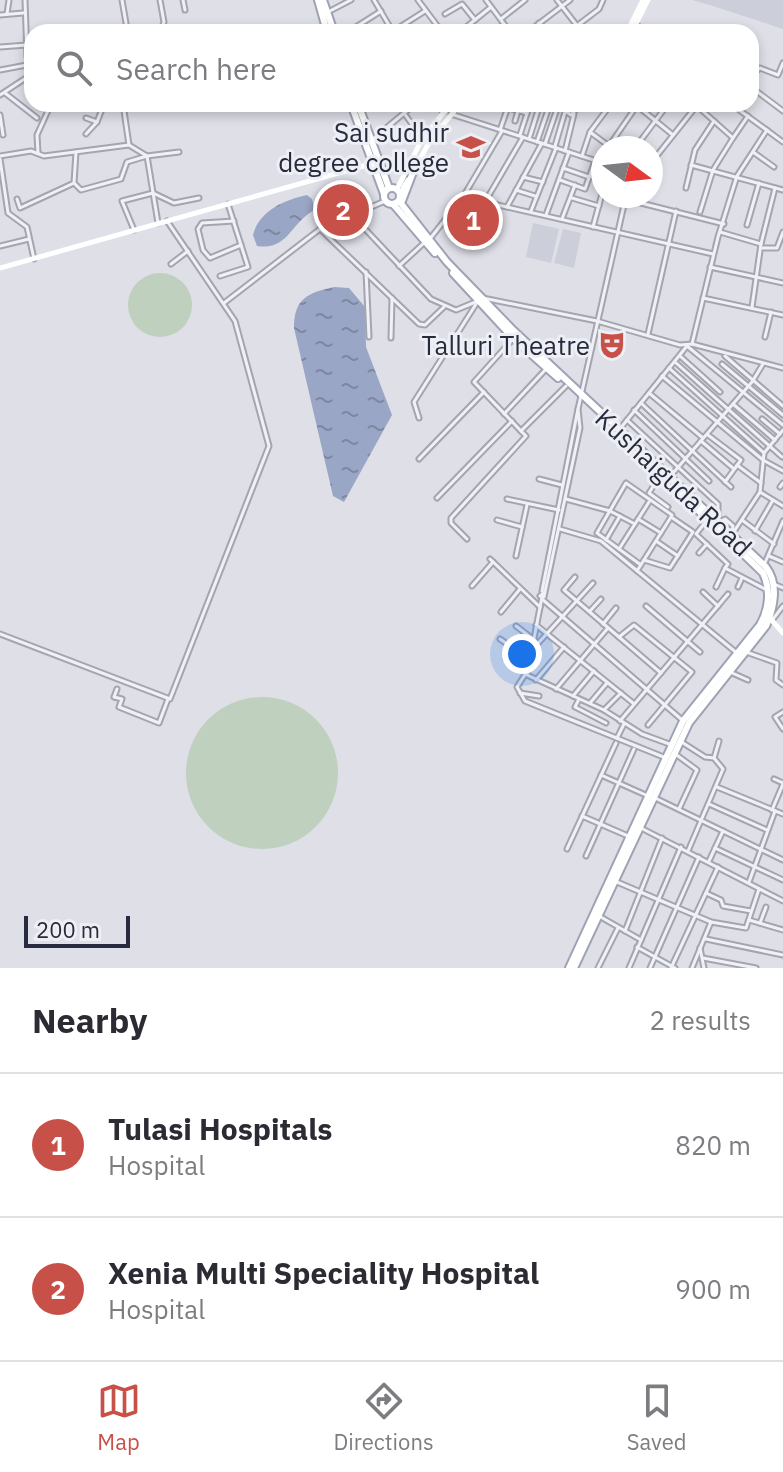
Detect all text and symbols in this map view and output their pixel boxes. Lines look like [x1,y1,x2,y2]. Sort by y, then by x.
search box [24,24,759,112]
icon: search [52,46,96,90]
text: Search here [116,49,277,88]
place label: Sai sudhir degree college [278,115,449,179]
school or university icon: Sai sudhir degree college [456,132,486,162]
north arrow [591,136,663,208]
pin: 2 [317,180,369,240]
pin: 1 [447,190,499,250]
place label: Talluri Theatre [421,328,590,362]
theatre icon: Talluri Theatre [597,330,627,360]
street label: Kushaiguda Road [589,401,759,563]
your location [502,634,542,674]
scale bar [24,912,130,948]
text: 200 m [36,915,100,944]
text: Nearby [32,998,147,1042]
text: 2 results [649,1003,751,1037]
text: Tulasi Hospitals [108,1109,332,1148]
text: 1 [50,1128,66,1162]
text: 820 m [675,1128,751,1162]
text: Hospital [108,1148,205,1182]
text: Xenia Multi Speciality Hospital [108,1253,539,1292]
text: 2 [50,1272,66,1306]
text: 900 m [675,1272,751,1306]
text: Hospital [108,1292,205,1326]
tab: Map [97,1379,141,1456]
tab: Directions [334,1379,434,1456]
tab: Saved [627,1379,686,1456]

